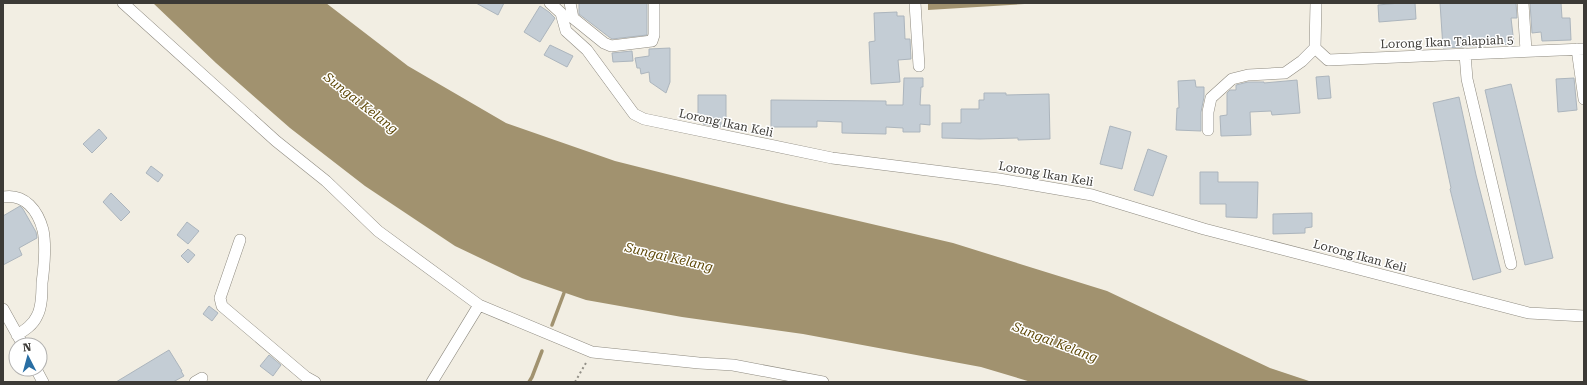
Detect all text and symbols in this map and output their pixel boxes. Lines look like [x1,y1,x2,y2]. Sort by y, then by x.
street label: Lorong Ikan Talapiah 5 [1380,33,1514,51]
water label: Sungai Kelang [320,69,401,137]
street label: Lorong Ikan Keli [678,106,775,140]
street label: Lorong Ikan Keli [997,159,1095,189]
street label: Lorong Ikan Keli [1312,237,1408,275]
water label: Sungai Kelang [622,239,715,274]
water label: Sungai Kelang [1009,319,1100,365]
north arrow [8,337,48,377]
text: N [22,341,32,354]

